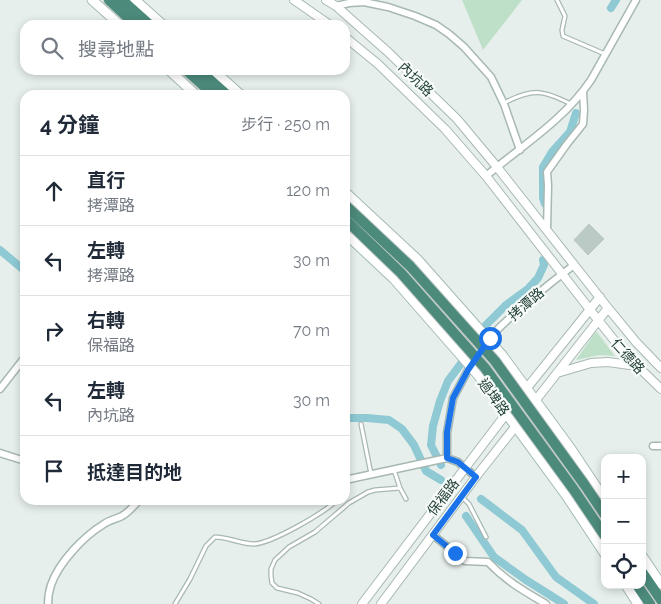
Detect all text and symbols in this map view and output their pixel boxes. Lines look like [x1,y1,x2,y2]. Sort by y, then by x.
search box [20,20,350,75]
icon: search [38,34,66,62]
text: 搜尋地點 [78,38,154,60]
street label: 內坑路 [395,59,437,99]
text: 4 分鐘 [40,112,99,137]
text: 步行 · 250 m [241,115,330,134]
text: 直行 [87,169,125,191]
icon: ahead [40,177,68,205]
text: 120 m [286,181,330,200]
text: 拷潭路 [87,196,135,215]
text: 左轉 [87,239,125,261]
icon: left [40,247,68,275]
text: 30 m [293,251,330,270]
text: 拷潭路 [87,266,135,285]
street label: 拷潭路 [505,284,547,324]
text: 右轉 [87,309,125,331]
icon: right [40,317,68,345]
text: 70 m [293,321,330,340]
route start [479,327,502,350]
street label: 仁德路 [608,335,648,377]
text: 保福路 [87,336,135,355]
street label: 過埤路 [475,375,513,419]
text: 左轉 [87,379,125,401]
icon: left [40,387,68,415]
text: 30 m [293,391,330,410]
text: 內坑路 [87,406,135,425]
map controls [601,454,646,589]
button: + [601,454,646,499]
icon: arrive [40,457,68,485]
text: 抵達目的地 [87,461,182,483]
street label: 保福路 [424,475,462,519]
button: − [601,499,646,544]
route end [444,542,467,565]
button: locate [601,544,646,589]

